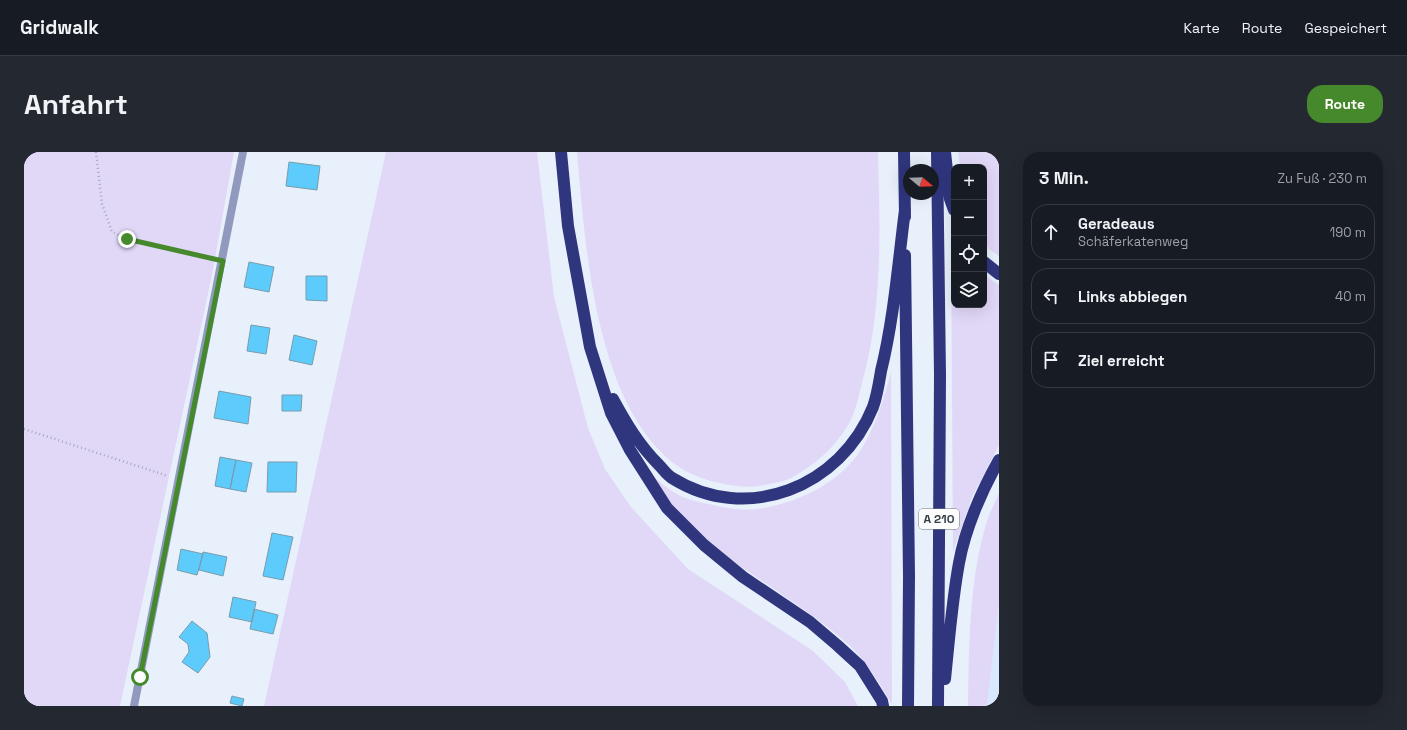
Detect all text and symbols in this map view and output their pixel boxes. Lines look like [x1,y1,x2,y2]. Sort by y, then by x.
text: Gridwalk [20,15,99,40]
text: Karte [1184,19,1220,37]
text: Route [1242,19,1282,37]
text: Gespeichert [1304,19,1387,37]
button: Route [1307,85,1383,123]
text: Anfahrt [24,86,128,122]
north arrow [903,164,939,200]
map controls [951,164,987,308]
button: + [951,164,987,200]
text: 3 Min. [1039,167,1089,189]
text: Zu Fuß · 230 m [1278,170,1367,187]
button: − [951,200,987,236]
text: Geradeaus [1078,214,1155,233]
icon: ahead [1040,221,1062,243]
text: 190 m [1330,224,1366,241]
route end [118,230,136,248]
text: Schäferkatenweg [1078,233,1188,250]
button: locate [951,236,987,272]
button: layers [951,272,987,308]
icon: left [1040,285,1062,307]
text: Links abbiegen [1078,287,1187,306]
text: 40 m [1335,288,1366,305]
icon: arrive [1040,349,1062,371]
text: Ziel erreicht [1078,351,1165,370]
road number: A 210 [919,509,959,529]
route start [131,668,149,686]

